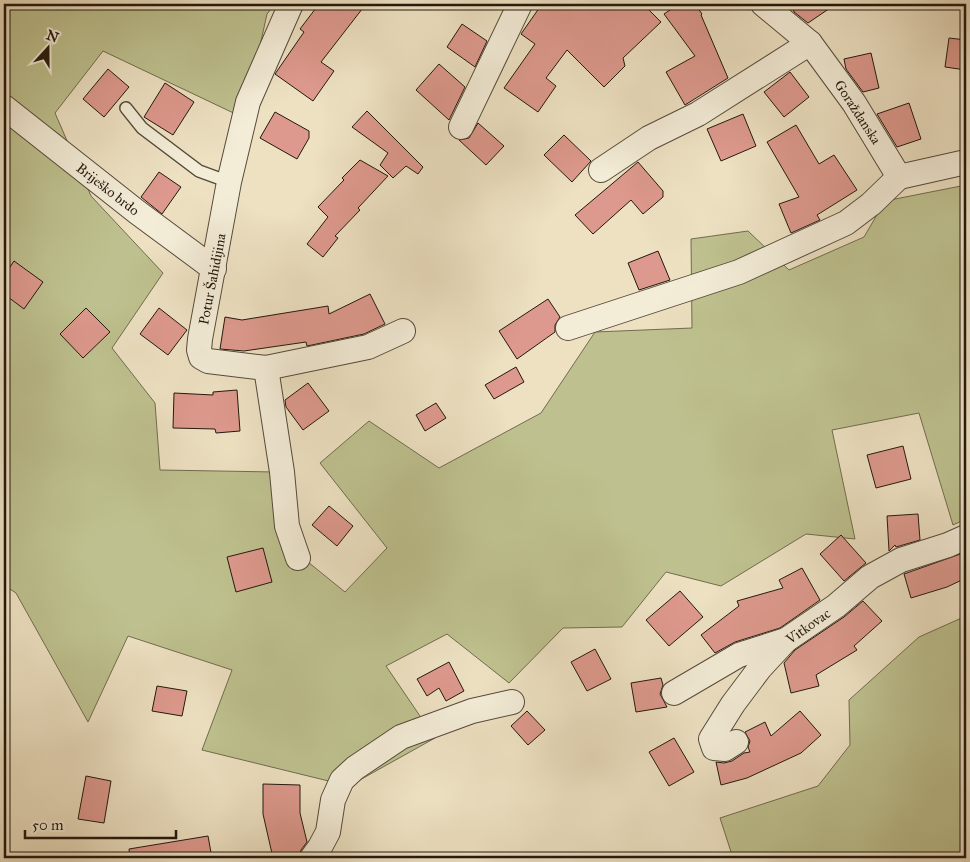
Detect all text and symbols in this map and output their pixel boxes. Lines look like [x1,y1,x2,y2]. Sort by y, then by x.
north arrow [22,22,72,72]
text: N [44,26,61,46]
street label: Goraždanska [831,77,885,148]
street label: Briješko brdo [73,160,143,219]
street label: Potur Šahidijina [193,232,230,326]
street label: Vitkovac [782,605,834,648]
scale bar [25,807,176,839]
text: 50 m [32,816,64,834]

